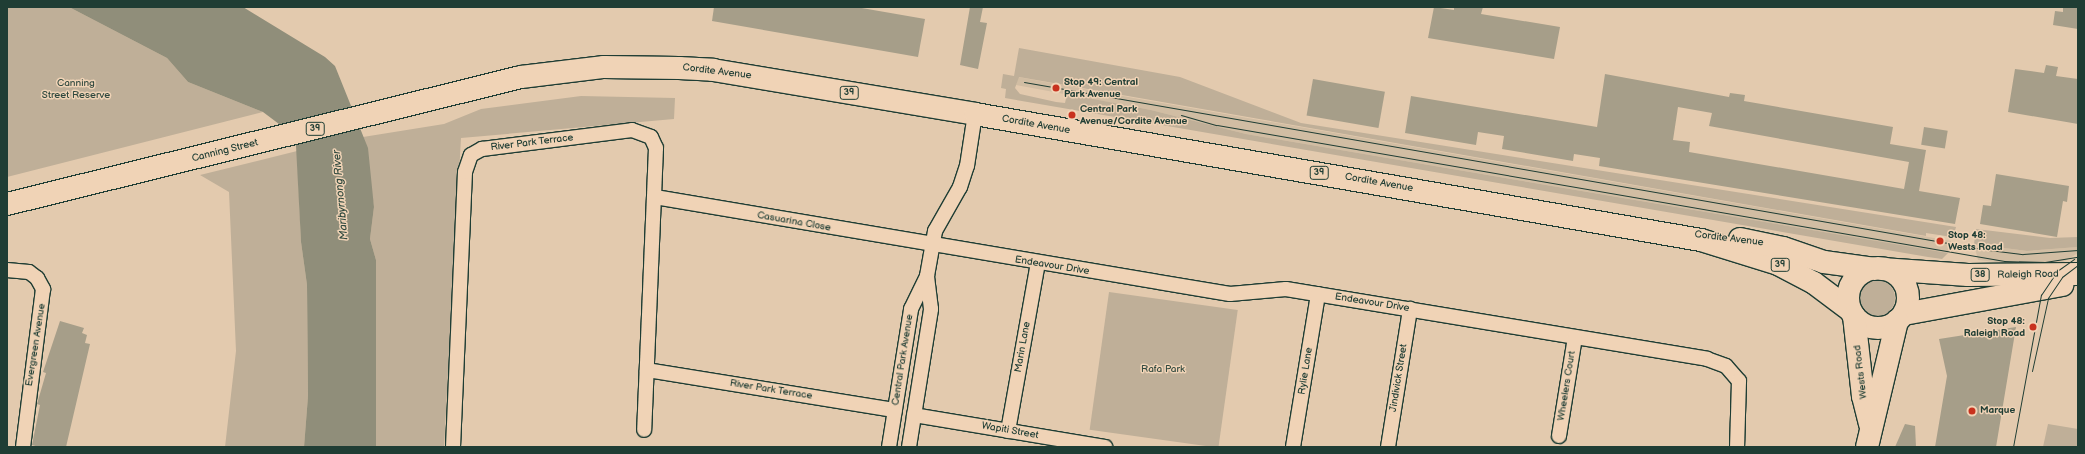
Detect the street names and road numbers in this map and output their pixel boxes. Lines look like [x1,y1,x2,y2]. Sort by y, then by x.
street label: Cordite Avenue [682,62,752,82]
road number: 39 [839,86,859,100]
street label: Cordite Avenue [1001,113,1071,137]
road number: 39 [305,122,325,136]
street label: River Park Terrace [490,132,574,154]
street label: Canning Street [191,137,259,165]
road number: 39 [1309,166,1329,180]
street label: Cordite Avenue [1344,171,1414,195]
street label: Casuarina Close [756,210,832,234]
street label: Cordite Avenue [1694,229,1764,249]
street label: Endeavour Drive [1014,254,1090,278]
road number: 39 [1770,258,1790,272]
road number: 38 [1970,268,1990,282]
street label: Raleigh Road [1997,268,2059,282]
street label: Endeavour Drive [1334,291,1410,315]
street label: Evergreen Avenue [24,303,48,387]
street label: Central Park Avenue [890,314,916,406]
street label: Marin Lane [1013,321,1033,373]
street label: Jindivick Street [1388,343,1410,413]
street label: Wests Road [1852,344,1870,400]
street label: Rylie Lane [1296,347,1316,395]
street label: Wheelers Court [1556,350,1578,422]
street label: River Park Terrace [729,378,813,402]
street label: Wapiti Street [980,420,1040,442]

